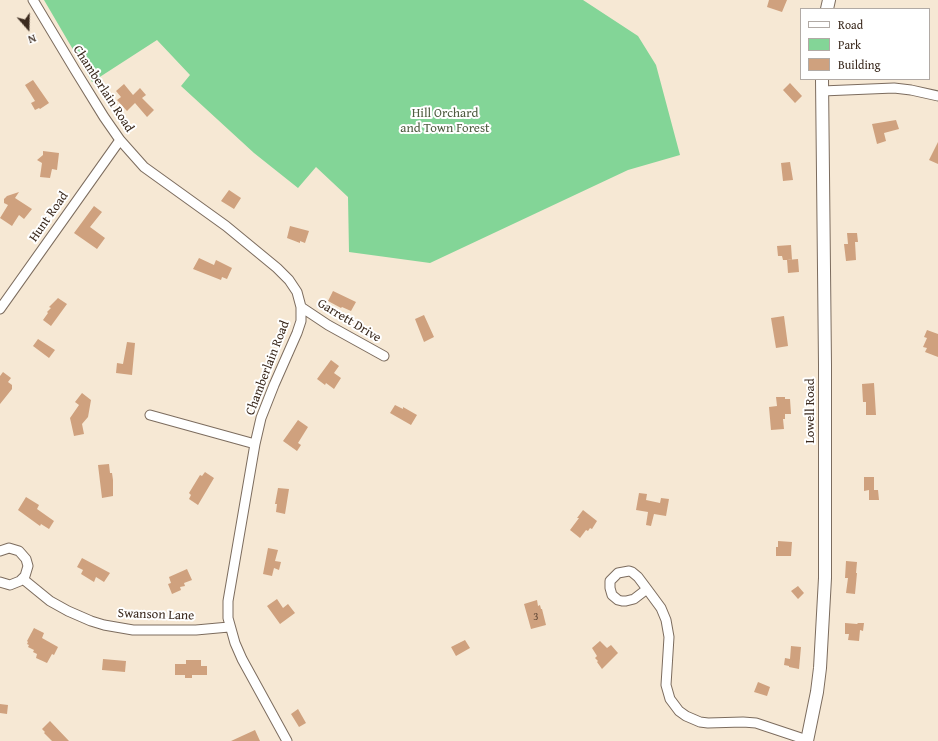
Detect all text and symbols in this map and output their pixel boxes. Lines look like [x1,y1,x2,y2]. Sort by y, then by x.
north arrow [8,8,48,48]
legend [800,8,930,80]
text: Road [838,16,863,33]
text: N [26,30,38,48]
text: Park [838,36,861,53]
street label: Chamberlain Road [69,43,137,135]
text: Building [838,56,881,73]
park label: Hill Orchard and Town Forest [400,106,490,137]
street label: Hunt Road [26,189,72,245]
street label: Garrett Drive [314,296,384,346]
street label: Chamberlain Road [243,318,293,418]
street label: Lowell Road [803,378,819,444]
street label: Swanson Lane [117,606,195,624]
house number: 3 [533,610,539,624]

